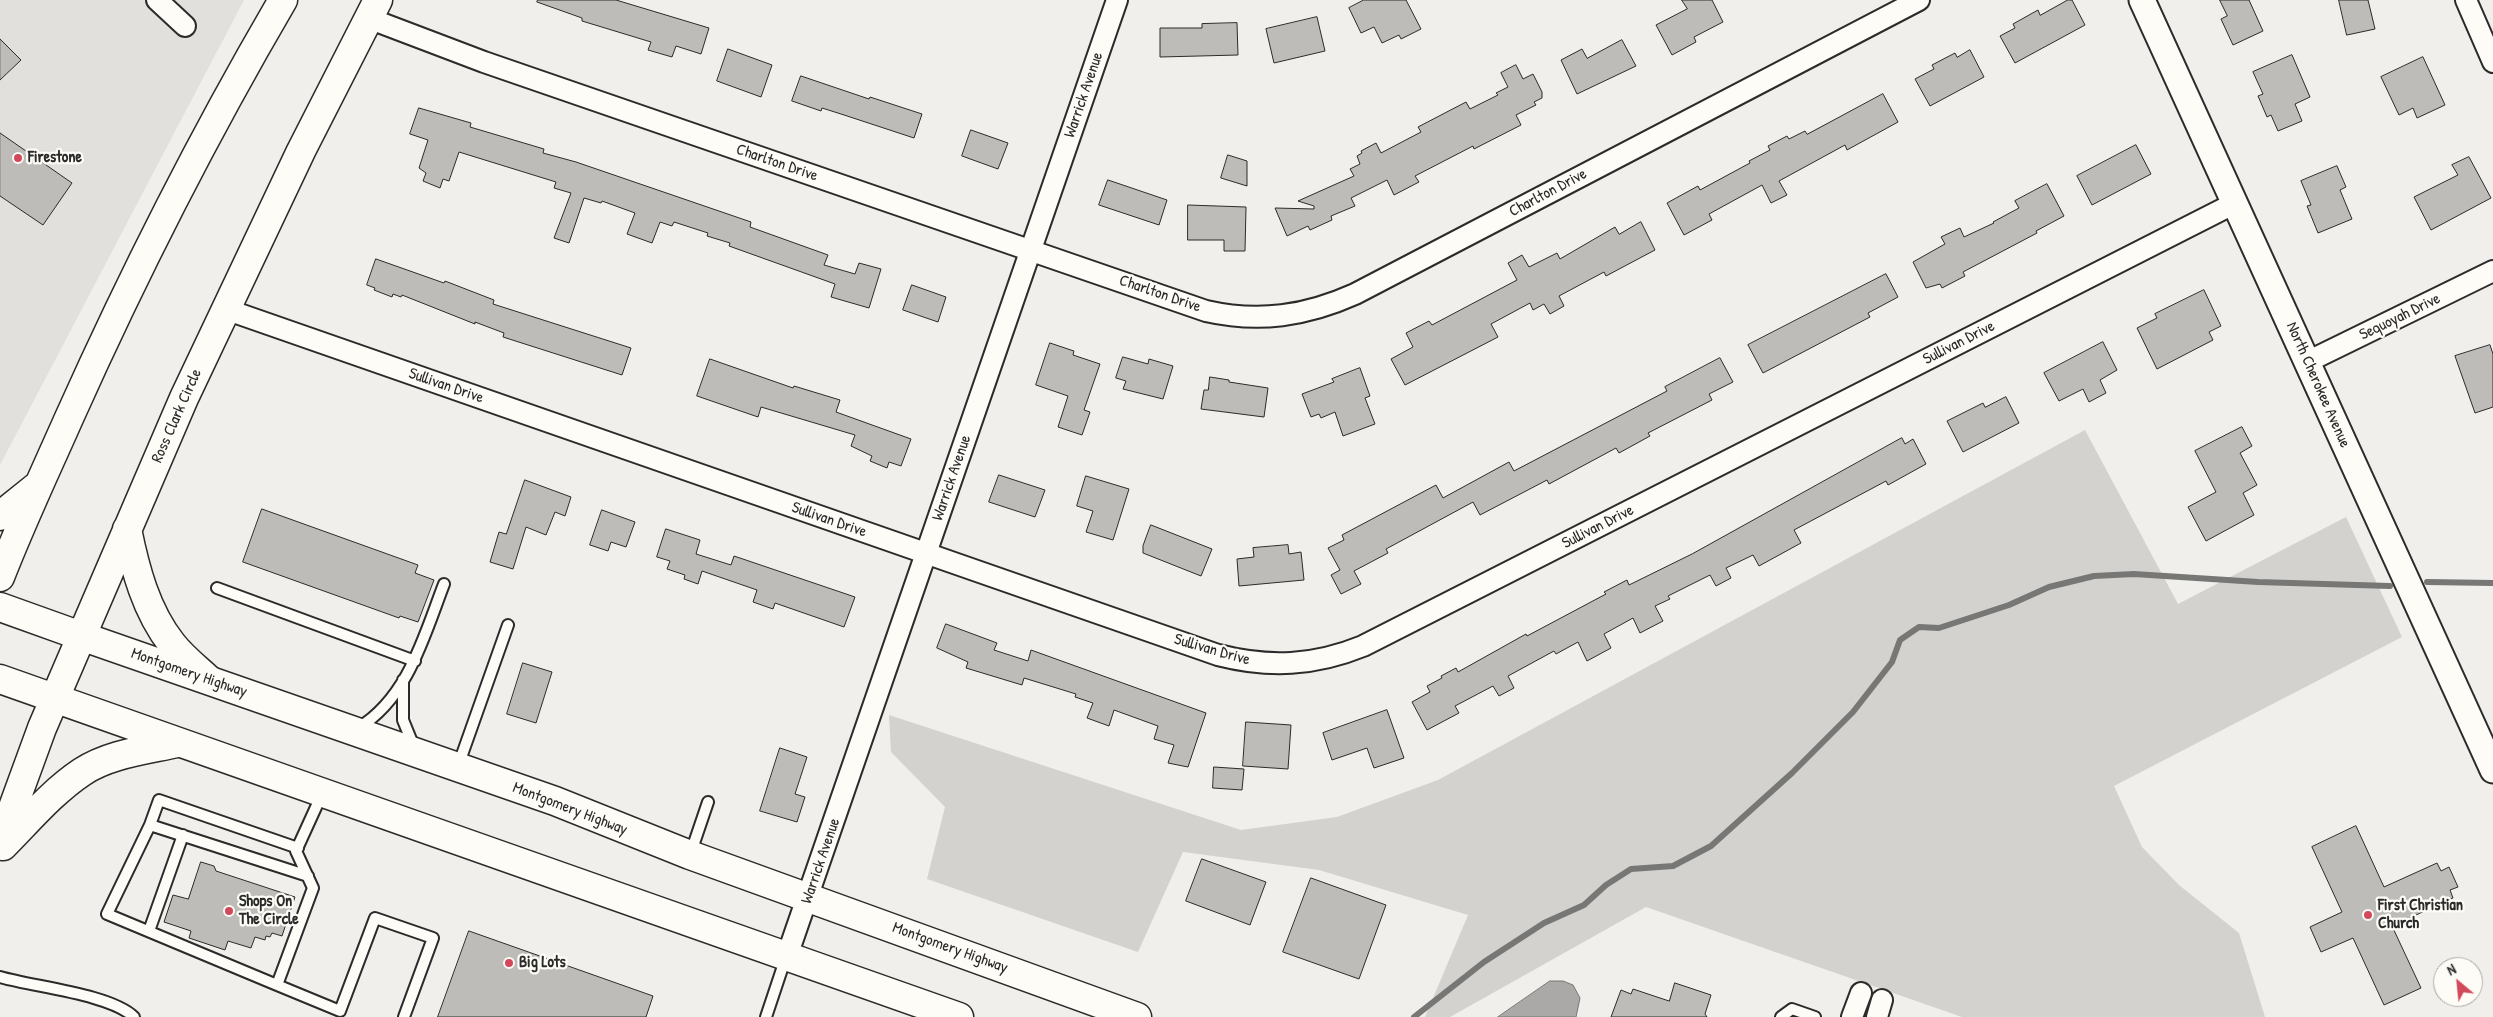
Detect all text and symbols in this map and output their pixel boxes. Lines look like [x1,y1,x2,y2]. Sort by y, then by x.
street label: Warrick Avenue [1060,50,1108,140]
street label: Charlton Drive [734,140,820,186]
place label: Firestone [28,148,82,168]
marker: Firestone [12,152,24,164]
street label: Charlton Drive [1506,165,1590,221]
street label: Charlton Drive [1117,271,1203,317]
street label: Sequoyah Drive [2356,289,2444,345]
street label: Sullivan Drive [1920,317,1998,369]
street label: North Cherokee Avenue [2282,319,2354,451]
street label: Sullivan Drive [406,364,486,408]
street label: Ross Clark Circle [148,366,206,466]
street label: Warrick Avenue [928,433,976,523]
street label: Sullivan Drive [789,498,869,542]
street label: Sullivan Drive [1559,501,1637,553]
street label: Sullivan Drive [1172,630,1252,670]
street label: Montgomery Highway [128,644,250,702]
street label: Montgomery Highway [510,778,630,840]
street label: Warrick Avenue [797,816,845,906]
place label: Shops On The Circle [239,892,299,930]
place label: First Christian Church [2378,896,2463,934]
marker: Shops On The Circle [223,905,235,917]
marker: First Christian Church [2362,909,2374,921]
street label: Montgomery Highway [890,918,1010,978]
place label: Big Lots [519,953,566,973]
marker: Big Lots [503,957,515,969]
north arrow [2433,957,2483,1007]
text: N [2443,959,2459,979]

